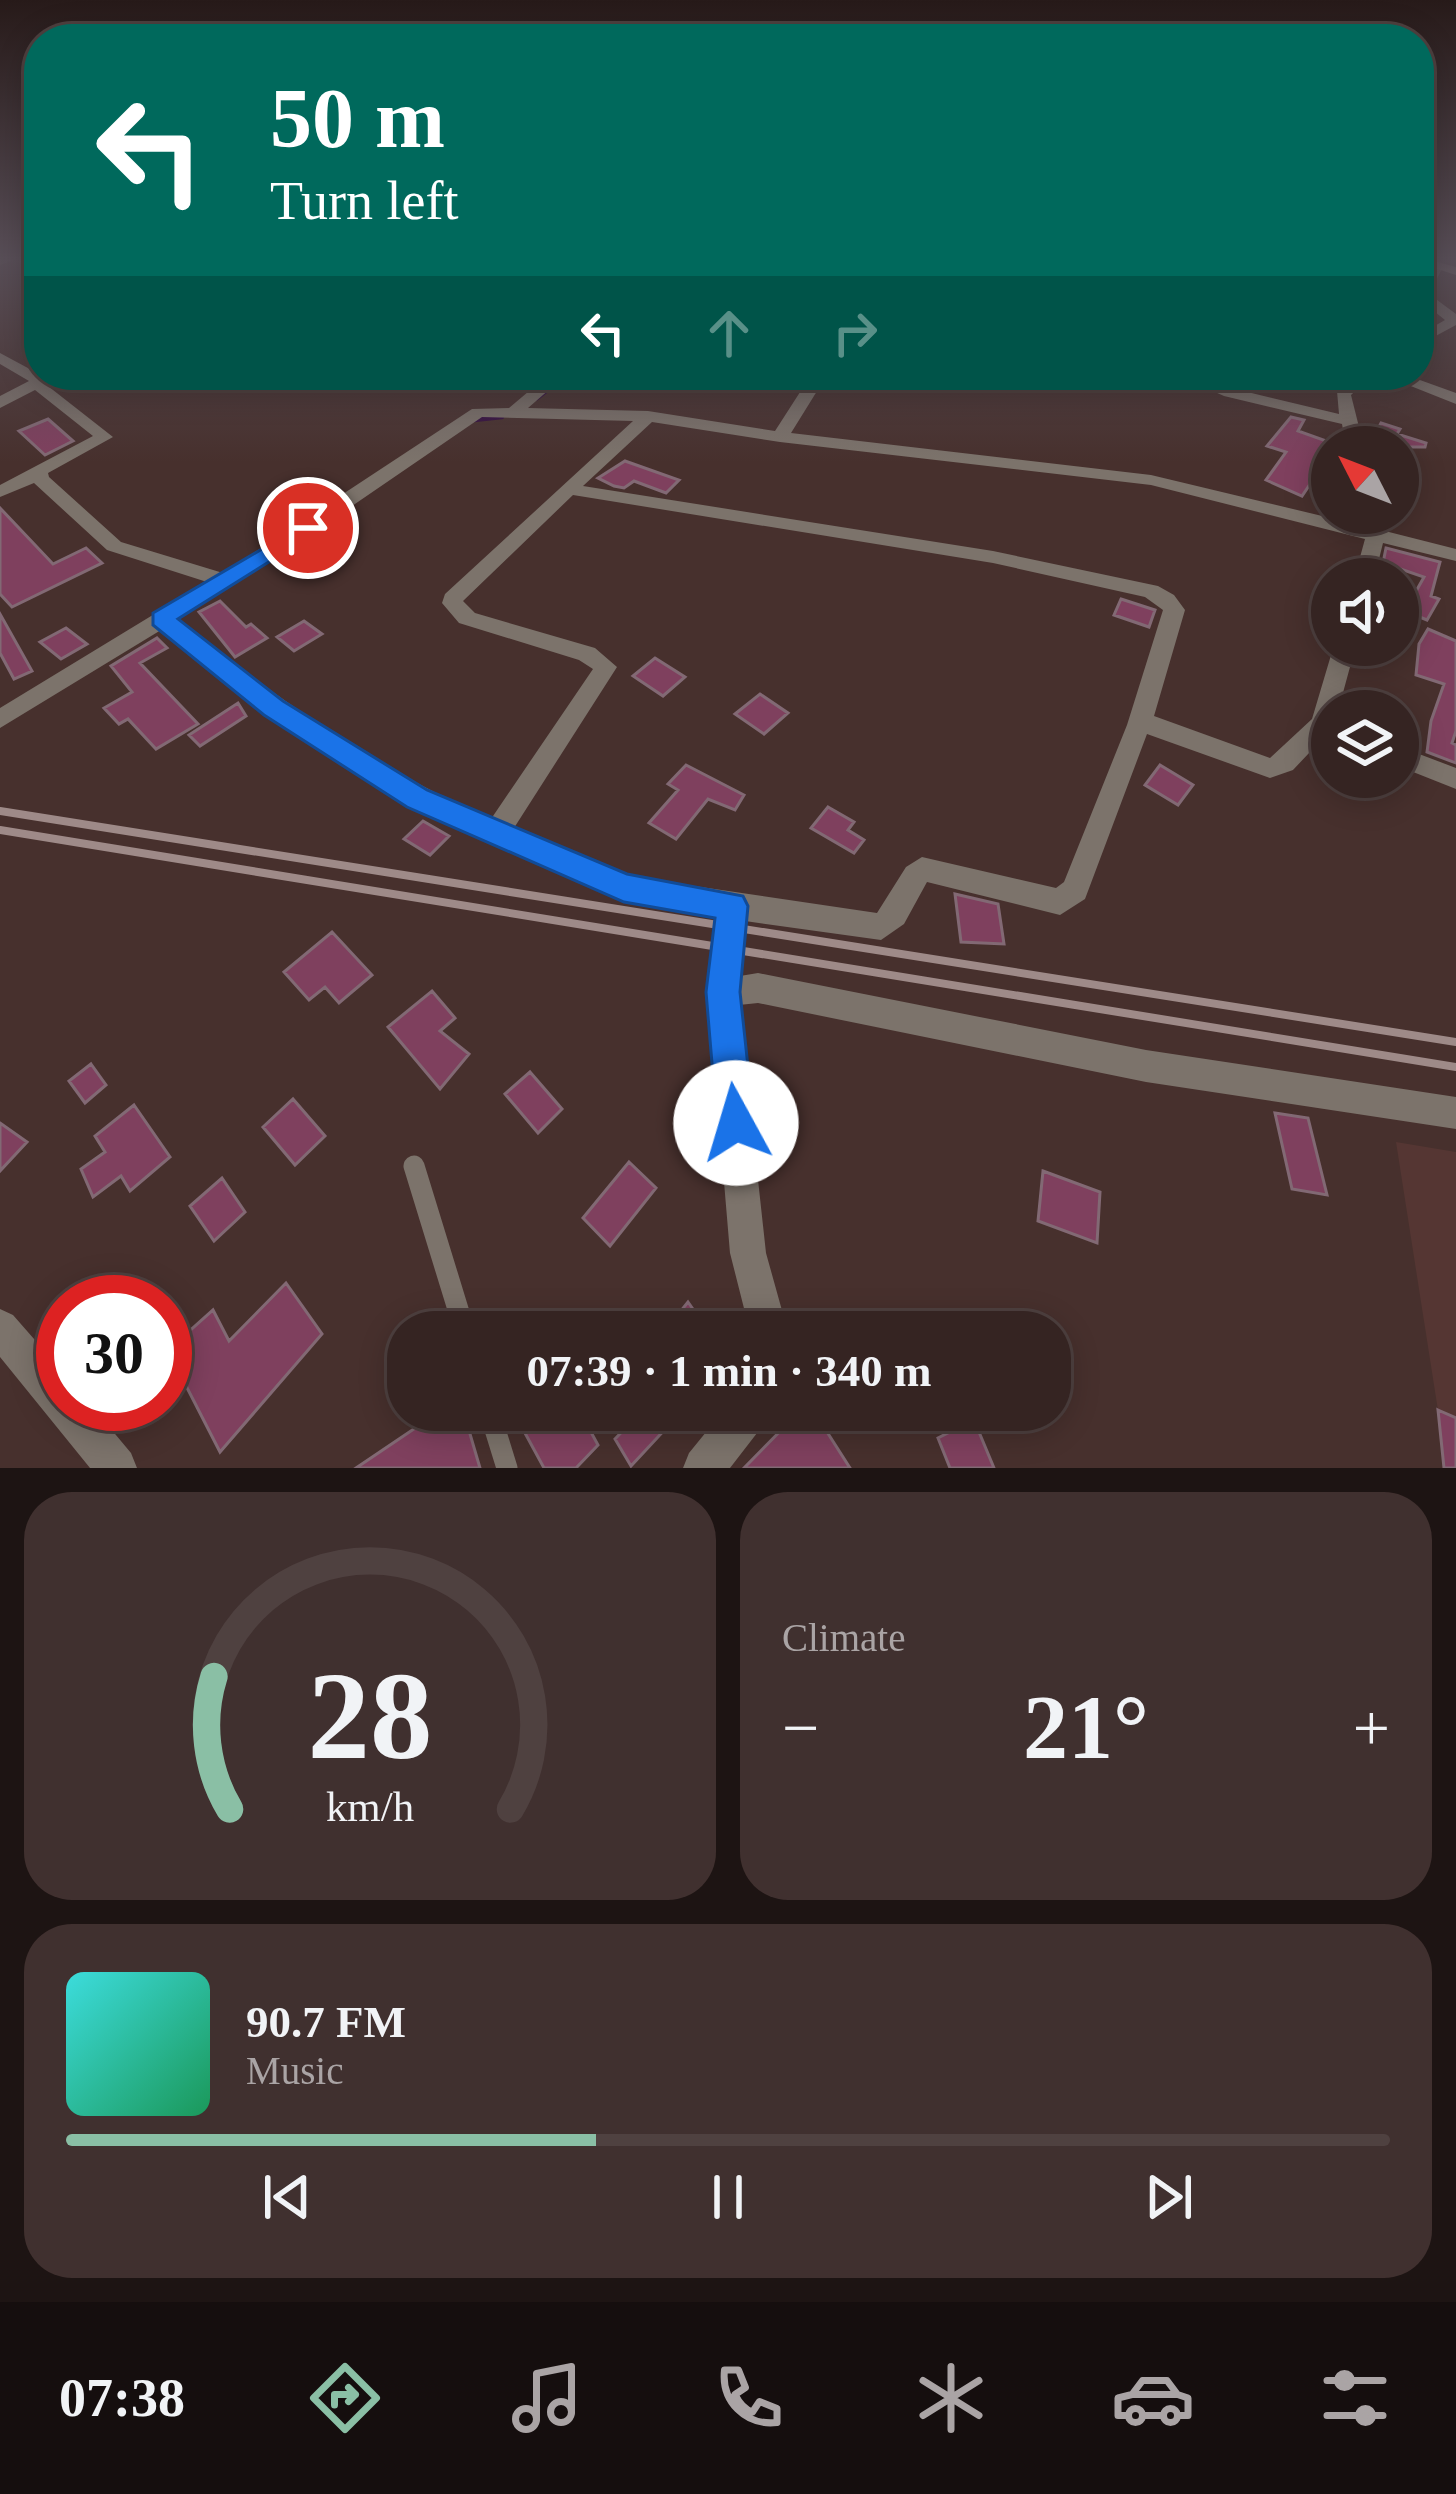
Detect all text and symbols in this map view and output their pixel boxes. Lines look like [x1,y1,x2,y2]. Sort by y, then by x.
icon: left [72,72,228,228]
text: 50 m [270,72,445,165]
text: Turn left [270,171,459,231]
icon: left [570,300,636,366]
icon: ahead [696,300,762,366]
icon: right [822,300,888,366]
north arrow [1311,426,1419,534]
map controls [1311,426,1419,798]
pin [257,477,359,579]
icon: arrive [275,495,341,561]
button: sound [1311,558,1419,666]
button: layers [1311,690,1419,798]
position arrow [673,1060,799,1186]
speed limit sign: 30 [36,1275,192,1431]
text: 07:39 · 1 min · 340 m [527,1346,932,1396]
text: Climate [782,1616,905,1659]
text: 28 [308,1647,432,1785]
text: 21° [1023,1678,1149,1777]
text: − [782,1691,819,1764]
text: + [1353,1691,1390,1764]
text: km/h [326,1783,414,1830]
text: 90.7 FM [246,1997,406,2047]
text: Music [246,2049,344,2092]
icon: previous [254,2164,320,2230]
icon: pause [695,2164,761,2230]
icon: next [1136,2164,1202,2230]
icon: directions [303,2356,387,2440]
icon: music [505,2356,589,2440]
icon: phone [707,2356,791,2440]
icon: climate [909,2356,993,2440]
icon: car [1111,2356,1195,2440]
icon: filters [1313,2356,1397,2440]
text: 07:38 [59,2368,185,2428]

